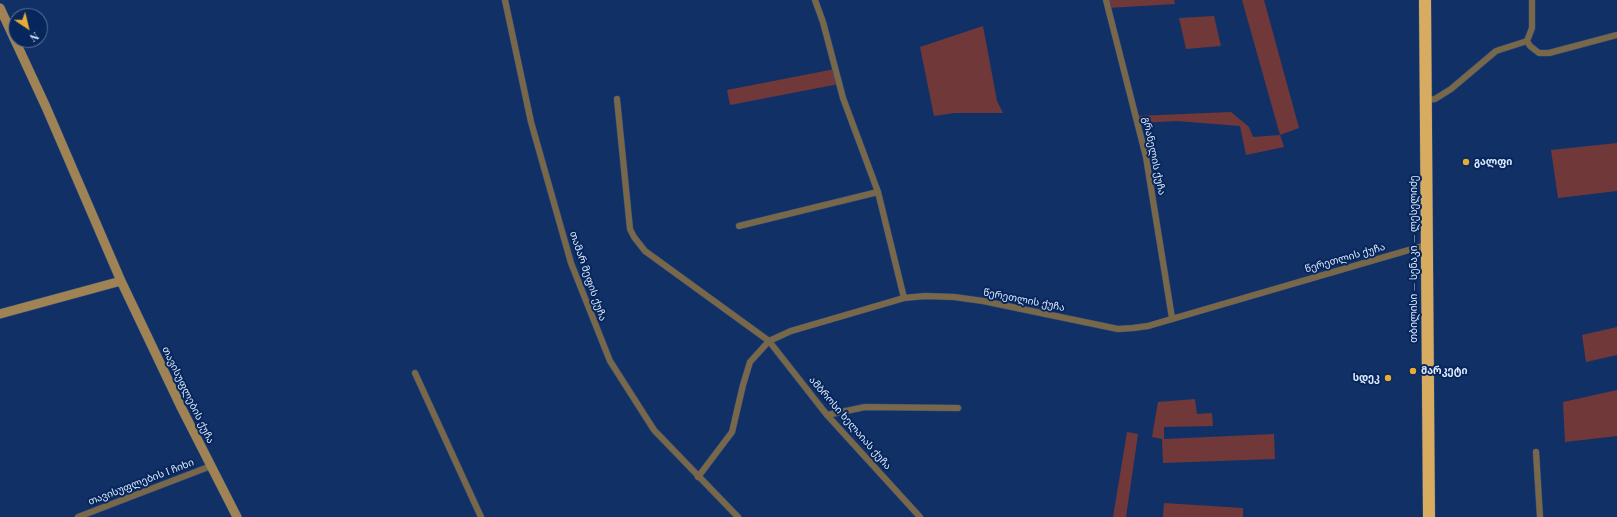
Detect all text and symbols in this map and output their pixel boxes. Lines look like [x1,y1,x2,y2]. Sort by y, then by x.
north arrow [8,8,48,48]
text: N [27,29,42,46]
street label: გრანელის ქუჩა [1140,116,1168,196]
place label: გალფი [1474,156,1512,168]
marker: გალფი [1461,157,1471,167]
street label: თბილისი — სენაკი — ლესელიძე [1408,175,1420,343]
street label: თამარ მეფის ქუჩა [567,229,609,323]
street label: წერეთლის ქუჩა [1304,241,1386,275]
street label: წერეთლის ქუჩა [982,286,1066,314]
street label: თავისუფლების ქუჩა [159,345,217,445]
place label: მარკეტი [1421,365,1468,377]
marker: მარკეტი [1408,366,1418,376]
place label: სდეკ [1353,372,1380,384]
marker: სდეკ [1383,373,1393,383]
street label: ამბროსი ხელაიას ქუჩა [806,374,894,472]
street label: თავისუფლების I ჩიხი [86,456,196,508]

